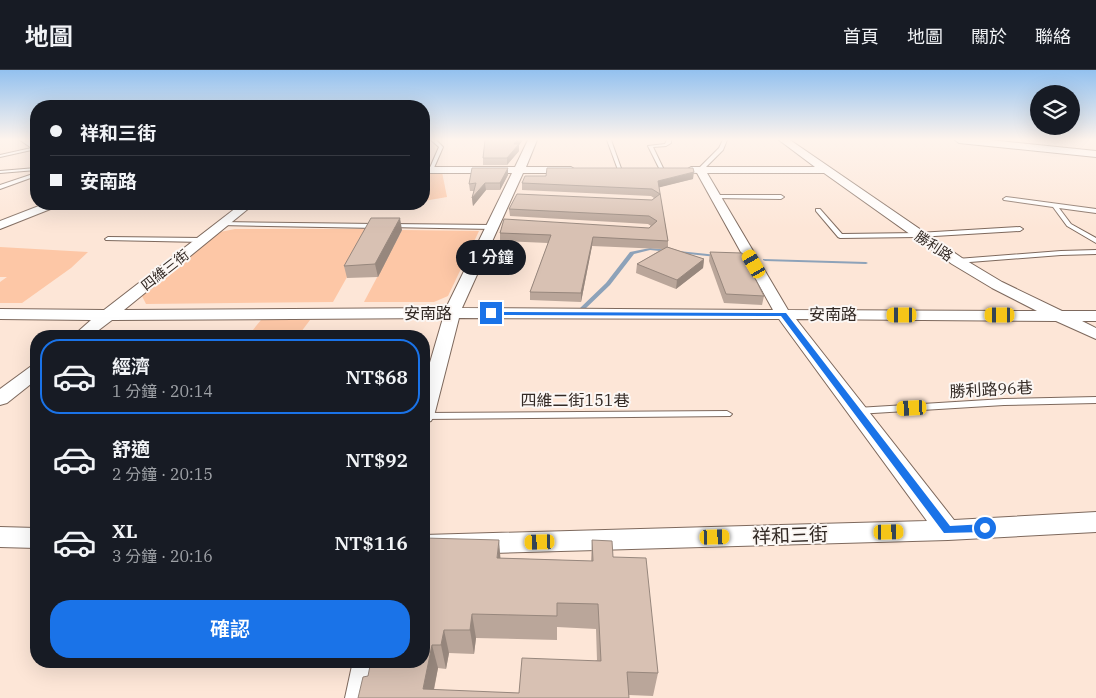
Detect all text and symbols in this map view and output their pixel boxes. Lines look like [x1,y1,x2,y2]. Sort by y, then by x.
text: 地圖 [25,20,73,52]
text: 首頁 [843,25,879,48]
text: 地圖 [907,25,943,48]
text: 關於 [971,25,1007,48]
text: 聯絡 [1035,25,1071,48]
map controls [1030,85,1080,135]
button: layers [1030,85,1080,135]
text: 祥和三街 [80,121,156,145]
text: 安南路 [80,169,137,193]
street label: 勝利路 [912,227,956,265]
callout: 1 分鐘 [456,240,526,276]
street label: 四維三街 [137,246,193,294]
text: 1 分鐘 [468,247,514,267]
car [740,247,767,281]
route end [480,302,502,324]
street label: 安南路 [404,303,452,323]
street label: 安南路 [809,304,857,324]
car [887,308,917,323]
car [985,308,1015,323]
icon: car [52,354,97,399]
text: 經濟 [112,354,150,378]
text: NT$68 [346,365,408,389]
street label: 勝利路96巷 [949,377,1033,401]
text: 1 分鐘 · 20:14 [112,381,213,401]
street label: 四維二街151巷 [521,390,629,410]
car [896,400,927,416]
icon: car [52,437,97,482]
text: 舒適 [112,437,150,461]
text: NT$92 [346,448,408,472]
text: 2 分鐘 · 20:15 [112,464,213,484]
route start [974,517,996,539]
text: XL [112,519,138,543]
icon: car [52,520,97,565]
street label: 祥和三街 [752,522,828,548]
car [873,524,904,540]
car [699,529,730,545]
text: NT$116 [334,531,408,555]
car [524,534,555,550]
text: 3 分鐘 · 20:16 [112,546,213,566]
button: 確認 [50,600,410,658]

